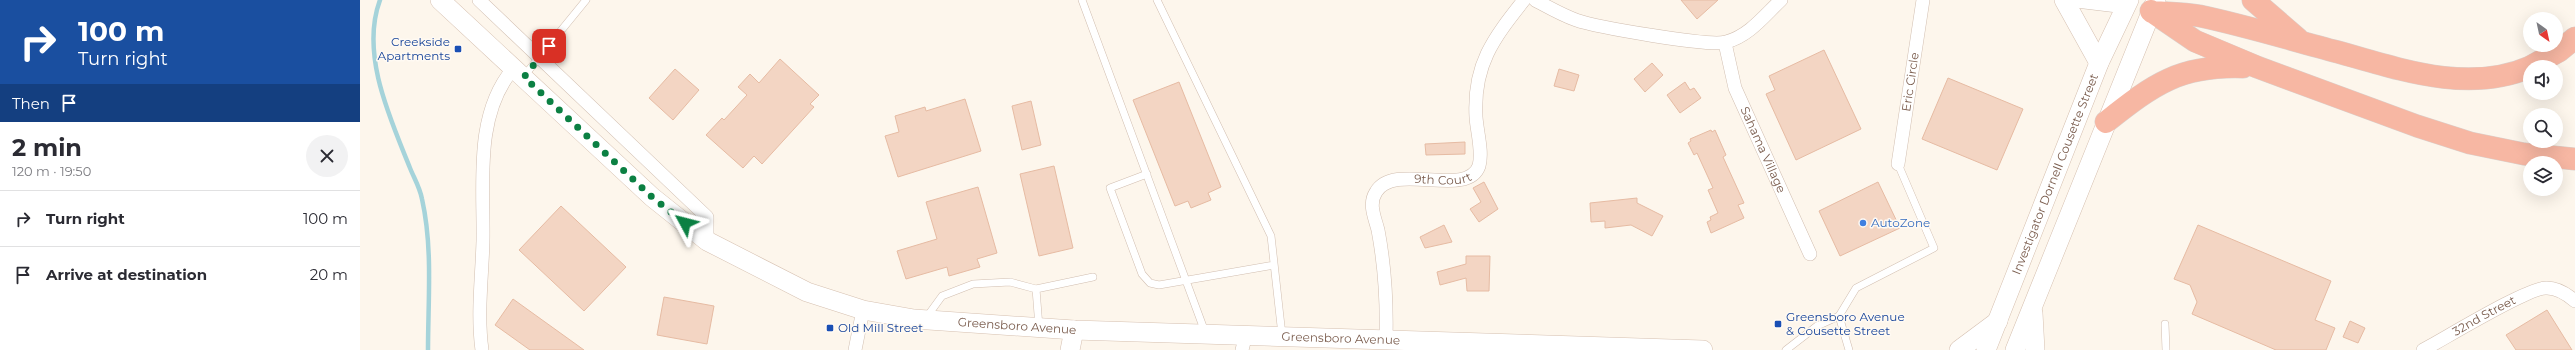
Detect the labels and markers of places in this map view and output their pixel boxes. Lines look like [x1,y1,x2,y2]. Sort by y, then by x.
pin [532,29,566,63]
place label: Creekside Apartments [378,34,450,63]
marker: Creekside Apartments [453,44,463,54]
place label: AutoZone [1871,215,1930,230]
marker: AutoZone [1858,218,1868,228]
place label: Greensboro Avenue & Cousette Street [1786,309,1905,338]
marker: Greensboro Avenue & Cousette Street [1773,319,1783,329]
place label: Old Mill Street [838,320,923,335]
marker: Old Mill Street [825,323,835,333]

